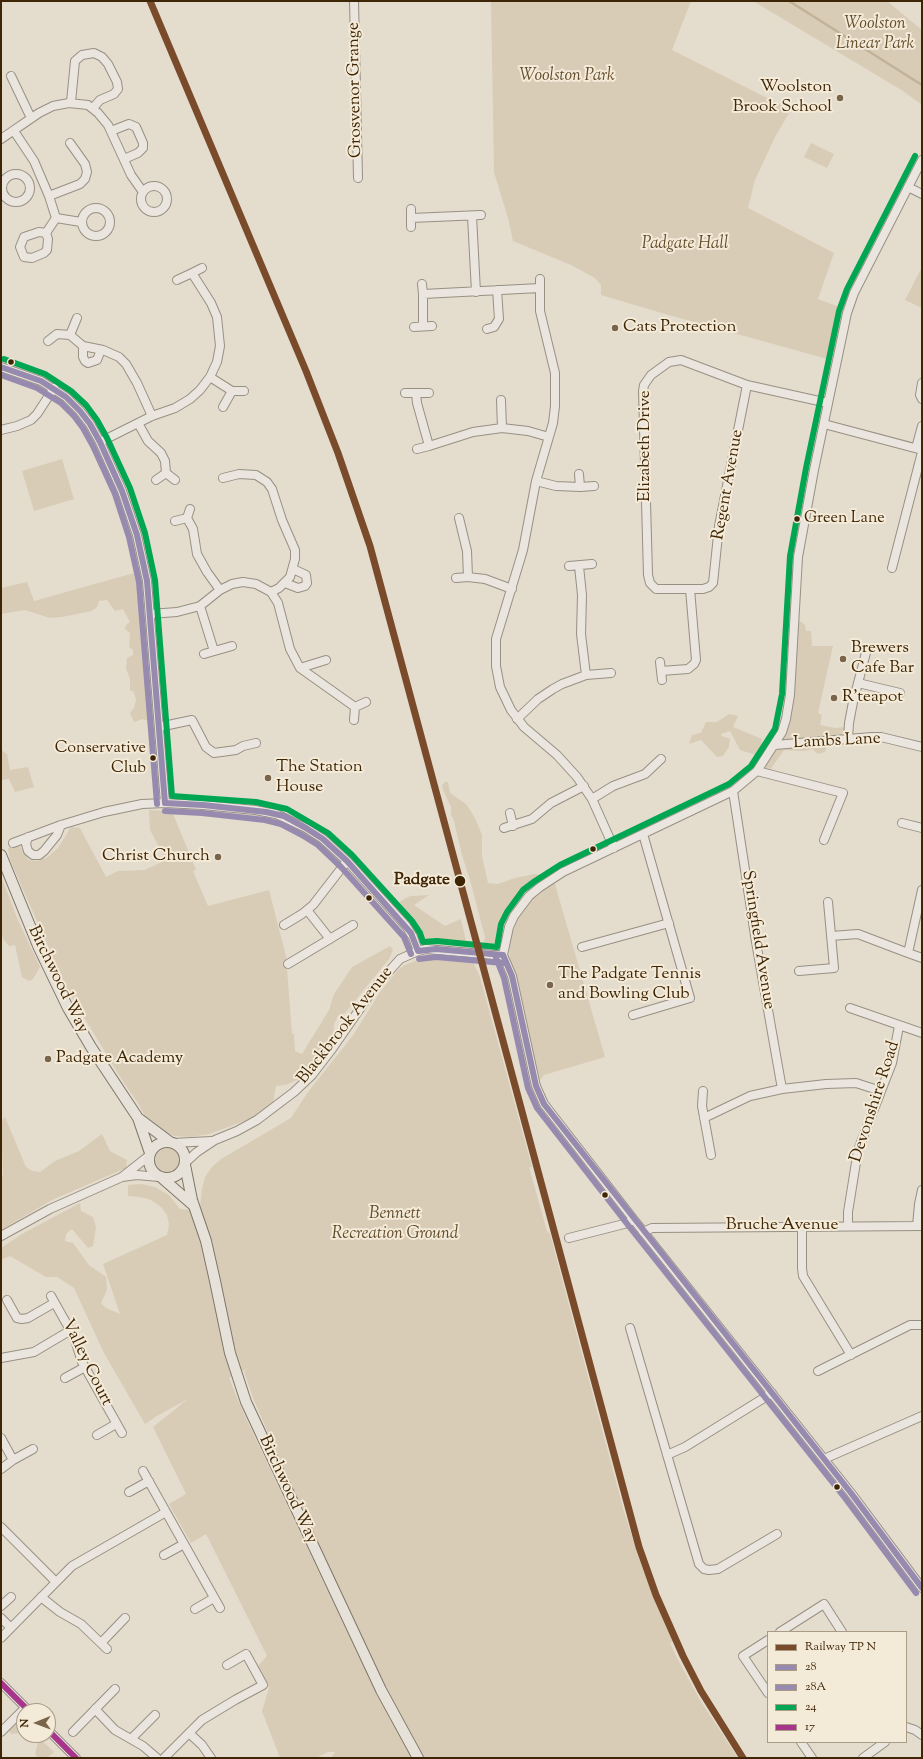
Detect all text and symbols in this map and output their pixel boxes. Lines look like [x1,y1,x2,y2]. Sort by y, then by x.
park label: Woolston Linear Park [836,15,914,55]
street label: Grosvenor Grange [345,22,367,158]
park label: Woolston Park [519,67,615,87]
place label: Woolston Brook School [733,78,832,118]
marker: Woolston Brook School [835,93,845,103]
park label: Padgate Hall [642,235,728,255]
place label: Cats Protection [623,318,736,338]
marker: Cats Protection [610,323,620,333]
unlabelled marker [6,357,16,367]
street label: Elizabeth Drive [636,390,656,502]
street label: Regent Avenue [709,428,749,542]
place label: Green Lane [804,509,885,529]
marker: Green Lane [792,514,802,524]
place label: Brewers Cafe Bar [851,639,914,679]
marker: Brewers Cafe Bar [838,654,848,664]
place label: R'teapot [842,688,903,708]
marker: R'teapot [829,693,839,703]
street label: Lambs Lane [793,730,881,754]
place label: Conservative Club [55,739,146,777]
marker: Conservative Club [148,753,158,763]
place label: The Station House [276,758,363,798]
marker: The Station House [263,773,273,783]
unlabelled marker [588,844,598,854]
place label: Christ Church [102,847,210,867]
marker: Christ Church [213,852,223,862]
street label: Springfield Avenue [736,869,778,1011]
place label: Padgate [394,871,450,891]
marker: Padgate [453,874,467,888]
unlabelled marker [364,893,374,903]
street label: Birchwood Way [22,923,92,1037]
street label: Blackbrook Avenue [294,963,398,1089]
place label: The Padgate Tennis and Bowling Club [558,965,701,1005]
marker: The Padgate Tennis and Bowling Club [545,980,555,990]
street label: Devonshire Road [847,1039,905,1165]
place label: Padgate Academy [56,1049,183,1069]
marker: Padgate Academy [43,1054,53,1064]
unlabelled marker [600,1190,610,1200]
park label: Bennett Recreation Ground [332,1205,458,1245]
street label: Bruche Avenue [726,1216,838,1236]
street label: Valley Court [56,1316,116,1410]
street label: Birchwood Way [253,1433,321,1547]
unlabelled marker [832,1482,842,1492]
legend [767,1631,907,1743]
text: Railway TP N [805,1638,876,1656]
text: 28 [805,1658,817,1676]
text: 28A [805,1678,826,1696]
text: 24 [805,1698,817,1716]
north arrow [16,1703,56,1743]
text: 17 [805,1718,815,1736]
text: N [17,1719,33,1728]

